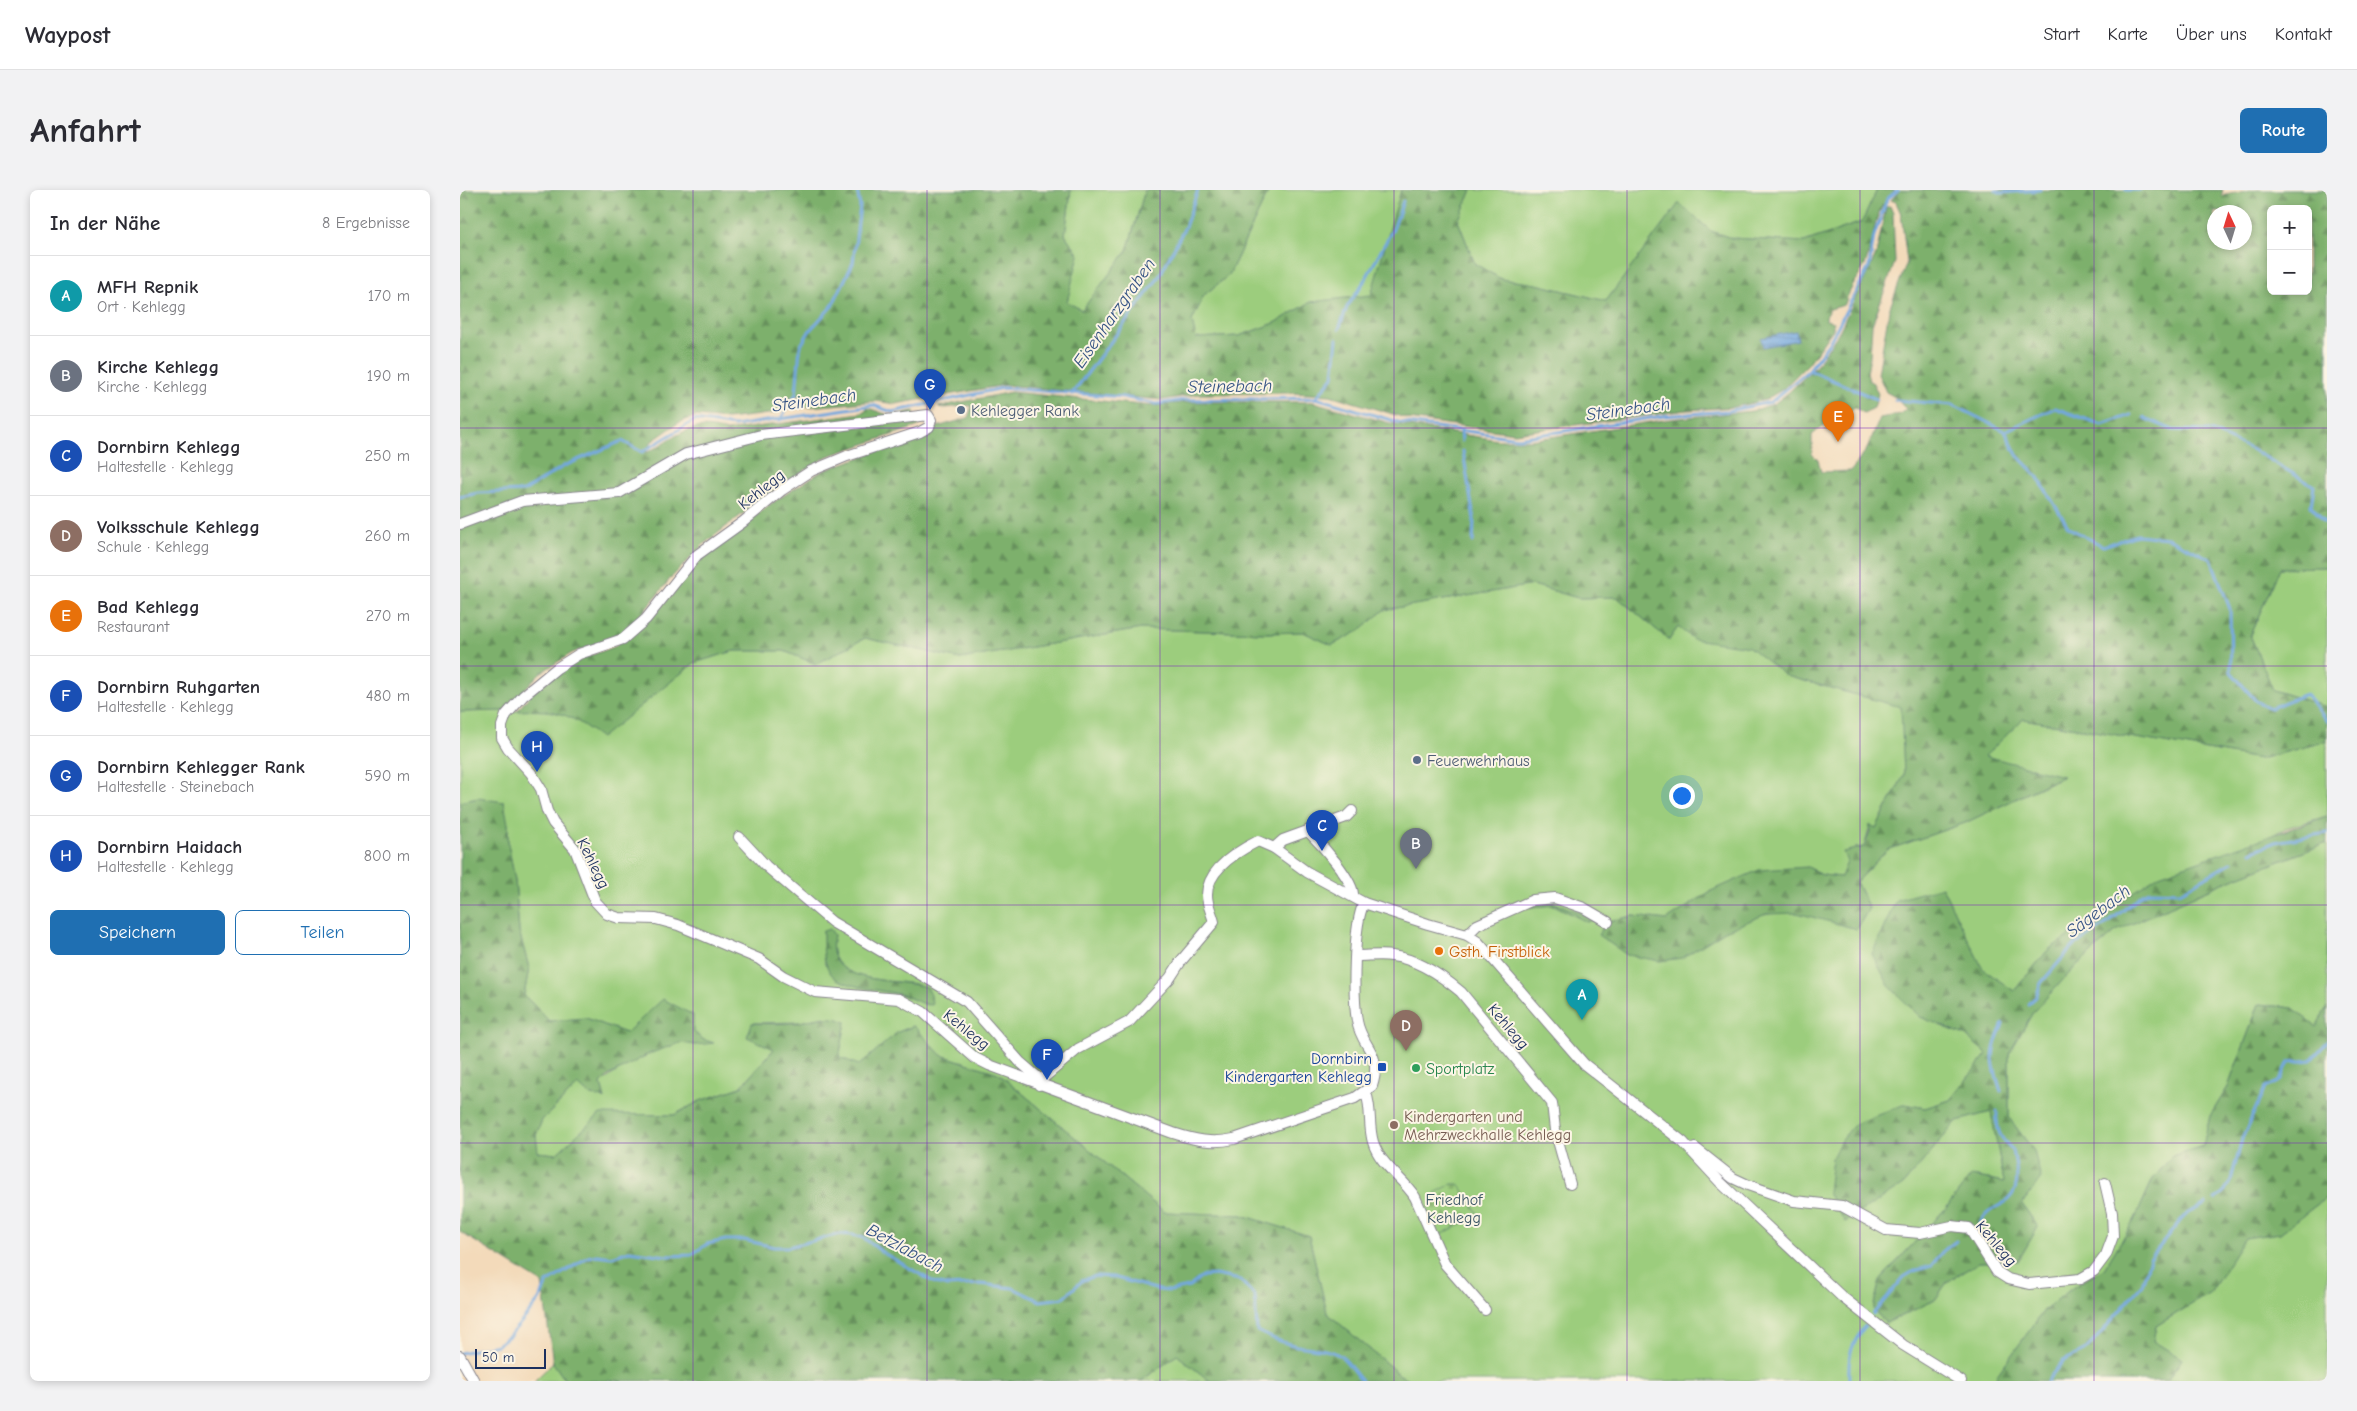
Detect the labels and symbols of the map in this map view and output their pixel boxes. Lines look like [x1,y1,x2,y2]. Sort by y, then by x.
north arrow [2207,205,2252,250]
water label: Eisenharzgraben [1069,254,1160,372]
pin: G [914,369,946,410]
water label: Steinebach [1187,375,1273,398]
water label: Steinebach [771,384,857,417]
water label: Steinebach [1585,393,1671,426]
pin: E [1822,401,1854,442]
place label: Kehlegger Rank [971,402,1079,420]
marker: Kehlegger Rank [955,404,967,416]
street label: Kehlegg [735,466,788,514]
pin: H [521,731,553,772]
place label: Feuerwehrhaus [1427,752,1530,770]
marker: Feuerwehrhaus [1411,754,1423,766]
your location [1669,783,1695,809]
pin: C [1306,810,1338,851]
pin: B [1400,828,1432,869]
street label: Kehlegg [573,835,613,892]
water label: Sägebach [2062,880,2135,942]
place label: Gsth. Firstblick [1449,943,1550,961]
marker: Gsth. Firstblick [1433,945,1445,957]
pin: A [1566,979,1598,1020]
street label: Kehlegg [1484,1000,1532,1053]
street label: Kehlegg [940,1006,993,1054]
pin: D [1390,1010,1422,1051]
pin: F [1031,1039,1063,1080]
place label: Dornbirn Kindergarten Kehlegg [1225,1050,1372,1086]
place label: Sportplatz [1426,1060,1495,1078]
marker: Dornbirn Kindergarten Kehlegg [1376,1061,1388,1073]
marker: Sportplatz [1410,1062,1422,1074]
place label: Kindergarten und Mehrzweckhalle Kehlegg [1404,1108,1571,1144]
marker: Kindergarten und Mehrzweckhalle Kehlegg [1388,1119,1400,1131]
park label: Friedhof Kehlegg [1425,1191,1484,1227]
street label: Kehlegg [1972,1217,2020,1270]
water label: Betzlabach [863,1219,947,1277]
scale bar [475,1346,546,1369]

